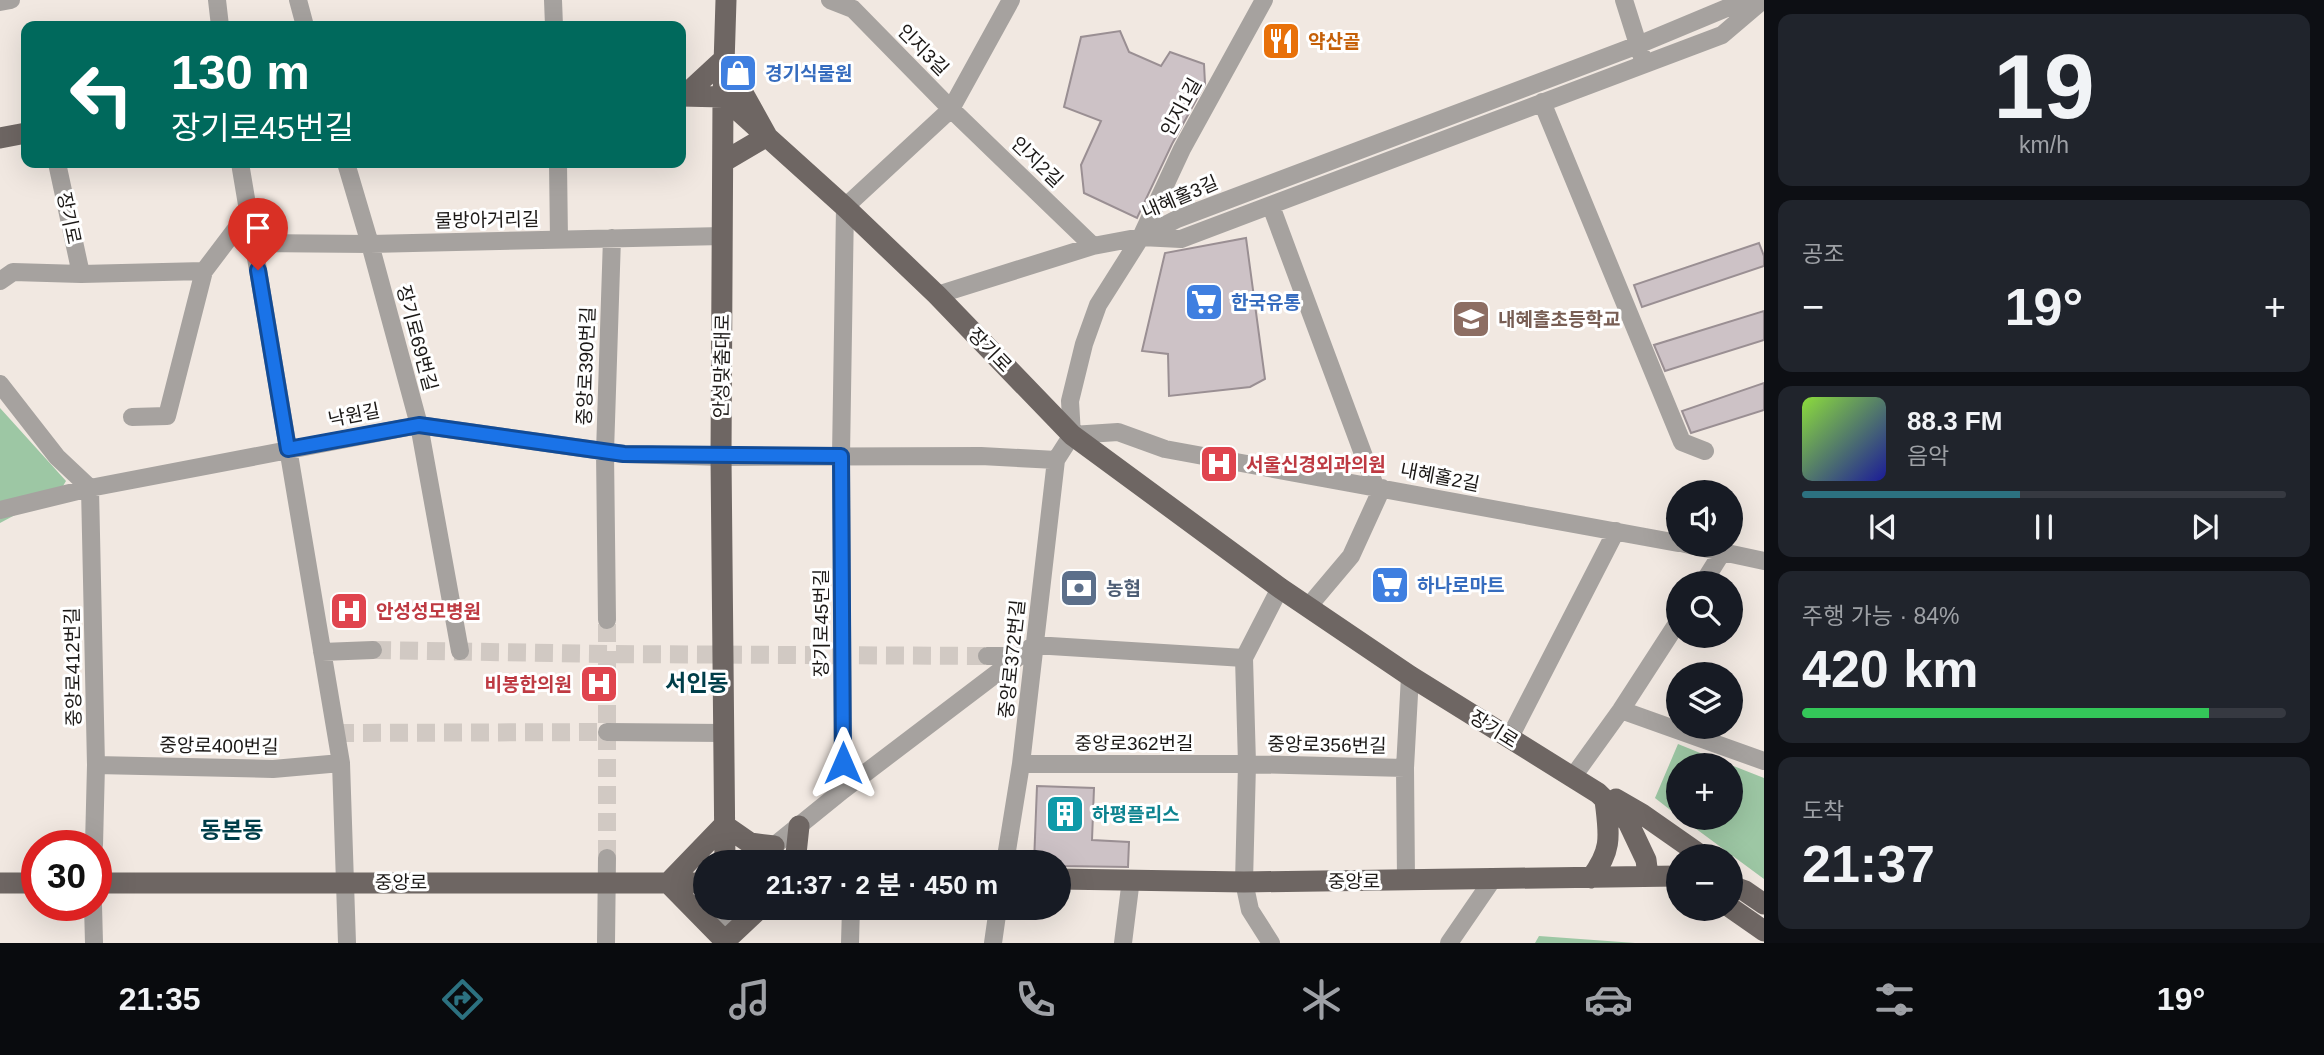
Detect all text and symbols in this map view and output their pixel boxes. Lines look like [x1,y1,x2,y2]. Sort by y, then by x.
street label: 인지3길 [893,20,953,80]
restaurant icon: 약산골 [1260,20,1302,62]
place label: 약산골 [1308,31,1360,52]
text: 19 [1993,36,2095,137]
text: 130 m [171,45,310,99]
icon: left [56,49,147,140]
shop icon: 경기식물원 [717,52,759,94]
place label: 경기식물원 [765,63,852,84]
street label: 인지1길 [1157,74,1205,140]
text: 장기로45번길 [171,110,354,146]
text: km/h [2019,132,2069,158]
street label: 인지2길 [1007,133,1067,191]
street label: 내혜홀3길 [1139,172,1221,222]
street label: 장기로 [53,190,85,246]
pin [228,198,288,270]
icon: arrive [239,209,277,247]
street label: 물방아거리길 [434,209,540,231]
text: 공조 [1802,241,1844,267]
text: 19° [2005,278,2083,336]
supermarket icon: 한국유통 [1183,281,1225,323]
street label: 장기로69번길 [393,283,441,393]
text: − [1802,286,1824,328]
text: + [2264,286,2286,328]
place label: 한국유통 [1231,292,1301,313]
school or university icon: 내혜홀초등학교 [1450,298,1492,340]
street label: 중앙로390번길 [573,306,599,426]
place label: 내혜홀초등학교 [1498,309,1620,330]
street label: 안성맞춤대로 [711,313,733,419]
street label: 장기로 [964,324,1016,376]
street label: 낙원길 [326,400,382,430]
text: 88.3 FM [1907,406,2002,436]
hospital icon: 서울신경외과의원 [1198,443,1240,485]
text: 음악 [1907,443,1949,469]
place label: 서울신경외과의원 [1246,454,1386,475]
street label: 내혜홀2길 [1398,459,1482,495]
map controls [1666,480,1743,921]
button: sound [1666,480,1743,557]
icon: previous [1864,508,1902,546]
icon: pause [2025,508,2063,546]
icon: next [2186,508,2224,546]
supermarket icon: 하나로마트 [1369,564,1411,606]
bank icon: 농협 [1058,567,1100,609]
street label: 장기로45번길 [811,569,832,677]
button: search [1666,571,1743,648]
place label: 하나로마트 [1417,575,1504,596]
place label: 농협 [1106,578,1141,599]
hospital icon: 안성성모병원 [328,590,370,632]
street label: 중앙로372번길 [995,599,1029,719]
place label: 안성성모병원 [376,601,481,622]
text: 주행 가능 · 84% [1802,603,1960,629]
street label: 중앙로412번길 [61,607,85,727]
text: 420 km [1802,640,1978,698]
button: layers [1666,662,1743,739]
hospital icon: 비봉한의원 [578,663,620,705]
district label: 서인동 [665,670,729,696]
place label: 비봉한의원 [485,674,572,695]
street label: 장기로 [1466,706,1522,752]
position arrow [806,726,880,800]
street label: 중앙로362번길 [1074,733,1194,754]
street label: 중앙로356번길 [1267,733,1387,757]
street label: 중앙로400번길 [159,734,279,758]
button: + [1666,753,1743,830]
building icon: 하평플리스 [1044,793,1086,835]
text: 도착 [1802,798,1844,824]
place label: 하평플리스 [1092,804,1179,825]
district label: 동본동 [200,817,264,843]
speed limit sign: 30 [21,830,112,921]
text: 21:37 [1802,835,1935,893]
button: − [1666,844,1743,921]
text: 21:37 · 2 분 · 450 m [766,870,998,900]
street label: 중앙로 [1328,871,1380,892]
street label: 중앙로 [375,872,427,893]
icon: directions [438,975,487,1024]
icon: music [725,975,774,1024]
icon: phone [1011,975,1060,1024]
icon: climate [1297,975,1346,1024]
icon: car [1584,975,1633,1024]
icon: filters [1870,975,1919,1024]
text: 21:35 [119,981,201,1017]
text: 19° [2157,981,2205,1017]

